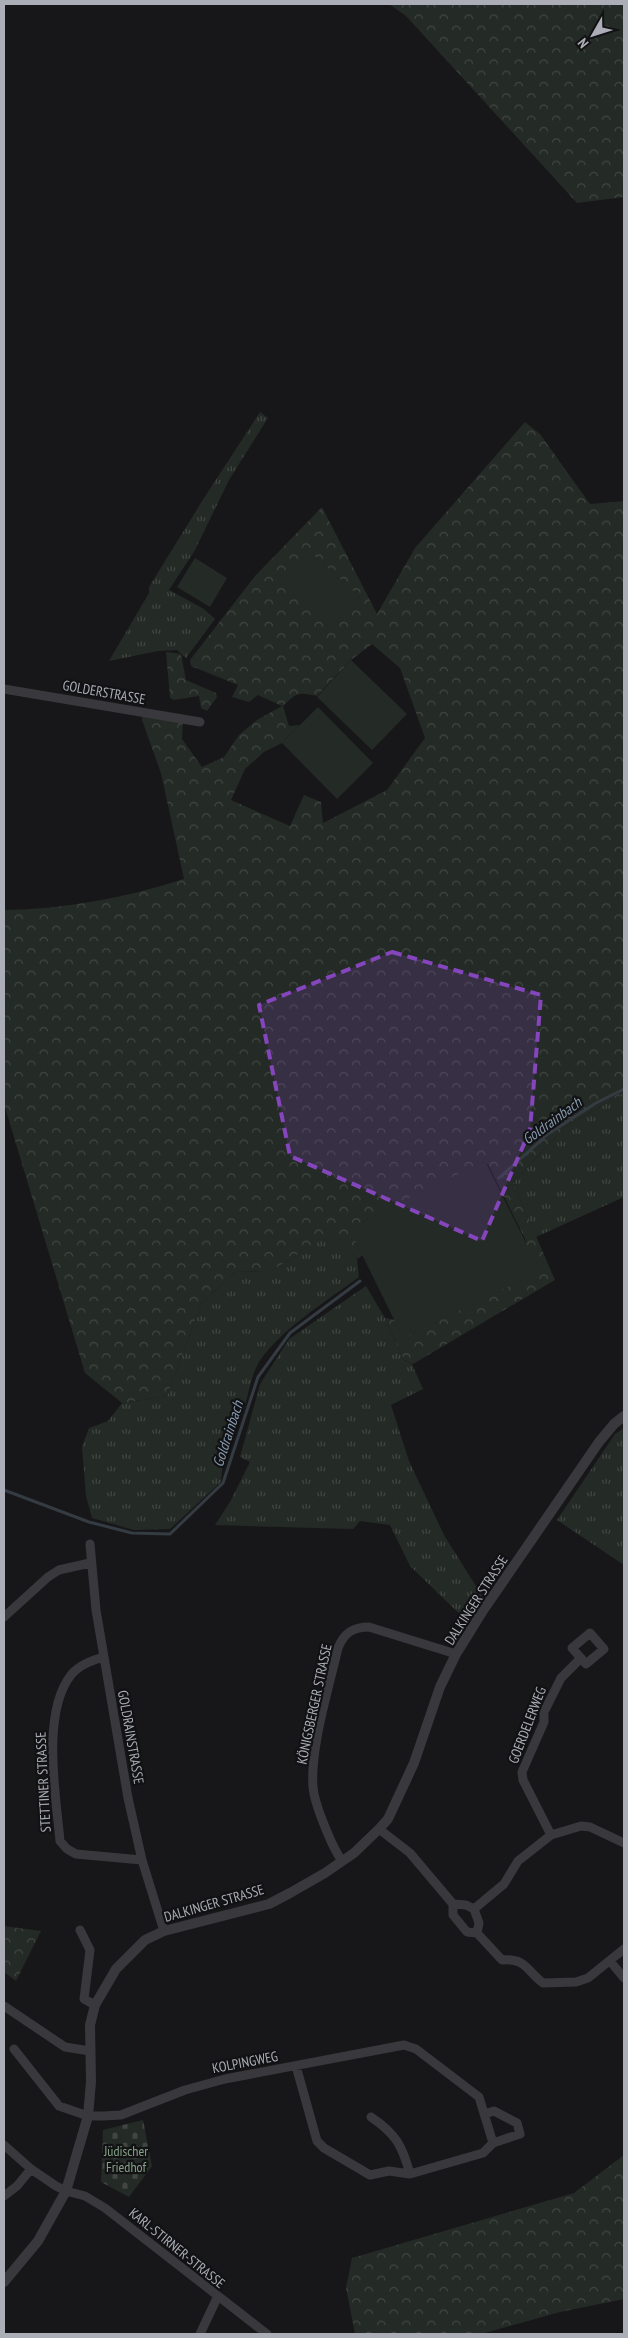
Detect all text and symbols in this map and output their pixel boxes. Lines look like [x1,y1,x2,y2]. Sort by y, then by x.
north arrow [568,10,618,60]
text: N [574,35,592,52]
street label: GOLDERSTRASSE [61,676,147,708]
water label: Goldrainbach [519,1092,586,1148]
water label: Goldrainbach [208,1397,248,1469]
street label: DALKINGER STRASSE [440,1552,512,1648]
street label: KÖNIGSBERGER STRASSE [292,1642,336,1766]
street label: GOERDELERWEG [504,1684,550,1766]
street label: GOLDRAINSTRASSE [114,1689,148,1785]
street label: STETTINER STRASSE [31,1731,55,1833]
street label: DALKINGER STRASSE [162,1880,266,1926]
street label: KOLPINGWEG [211,2047,279,2077]
park label: Jüdischer Friedhof [103,2142,148,2176]
street label: KARL-STIRNER-STRASSE [125,2204,229,2292]

